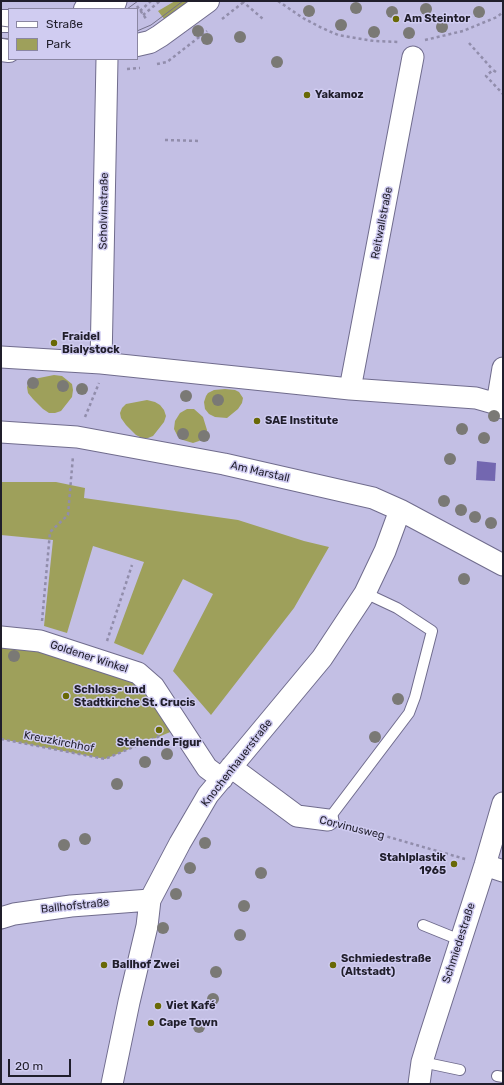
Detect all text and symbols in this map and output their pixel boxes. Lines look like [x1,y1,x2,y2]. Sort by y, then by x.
legend [8,8,138,60]
place label: Am Steintor [404,12,470,26]
marker: Am Steintor [391,14,401,24]
text: Straße [46,17,83,31]
text: Park [46,37,71,51]
place label: Yakamoz [315,88,364,102]
marker: Yakamoz [302,90,312,100]
street label: Scholvinstraße [97,173,111,249]
street label: Reitwallstraße [369,186,395,260]
place label: Fraidel Bialystock [62,330,120,356]
marker: Fraidel Bialystock [49,338,59,348]
place label: SAE Institute [265,414,338,428]
marker: SAE Institute [252,416,262,426]
street label: Am Marstall [229,459,291,485]
street label: Goldener Winkel [48,638,130,676]
place label: Schloss- und Stadtkirche St. Crucis [74,683,195,709]
marker: Schloss- und Stadtkirche St. Crucis [61,691,71,701]
street label: Knochenhauerstraße [199,717,275,809]
marker: Stehende Figur [154,725,164,735]
street label: Kreuzkirchhof [23,729,95,755]
place label: Stehende Figur [117,736,201,750]
street label: Corvinusweg [318,814,386,842]
place label: Stahlplastik 1965 [379,851,446,877]
marker: Stahlplastik 1965 [449,859,459,869]
street label: Ballhofstraße [40,896,110,916]
street label: Schmiedestraße [440,901,478,985]
place label: Schmiedestraße (Altstadt) [341,952,431,978]
place label: Ballhof Zwei [112,958,179,972]
marker: Ballhof Zwei [99,960,109,970]
marker: Schmiedestraße (Altstadt) [328,960,338,970]
place label: Viet Kafé [166,999,216,1013]
marker: Viet Kafé [153,1001,163,1011]
place label: Cape Town [159,1016,218,1030]
marker: Cape Town [146,1018,156,1028]
scale bar [10,1051,73,1077]
text: 20 m [15,1059,43,1073]

